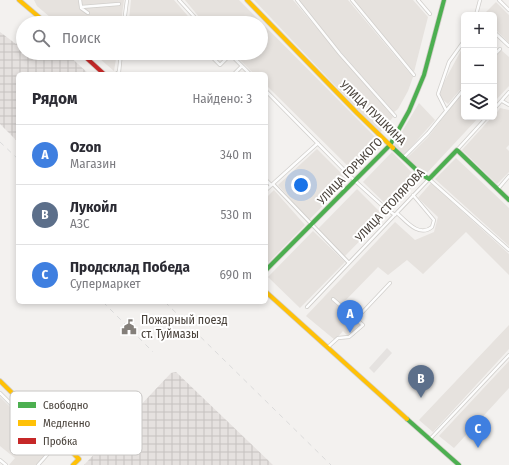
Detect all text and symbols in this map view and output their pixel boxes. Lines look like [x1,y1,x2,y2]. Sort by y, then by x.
map controls [461,12,497,120]
button: + [461,12,497,48]
search box [16,16,268,60]
icon: search [30,27,52,49]
text: Поиск [62,29,100,47]
button: − [461,48,497,84]
street label: УЛИЦА ПУШКИНА [336,77,409,149]
button: layers [461,84,497,120]
text: Рядом [32,88,77,109]
text: Найдено: 3 [192,91,252,106]
street label: УЛИЦА ГОРЬКОГО [314,135,385,208]
text: Ozon [70,138,101,156]
text: A [41,147,49,162]
text: 340 m [220,147,252,162]
text: Магазин [70,156,116,171]
street label: УЛИЦА СТОЛЯРОВА [352,165,428,245]
your location [291,175,311,195]
text: Лукойл [70,198,117,216]
text: B [41,207,49,222]
text: 530 m [220,207,252,222]
text: АЗС [70,216,90,231]
text: Продсклад Победа [70,258,190,276]
text: C [42,267,48,282]
text: 690 m [220,267,252,282]
text: Супермаркет [70,276,141,291]
pin: A [337,300,363,333]
place label: Пожарный поезд ст. Туймазы [141,313,227,341]
public building icon: Пожарный поезд ст. Туймазы [120,318,138,336]
pin: B [408,365,434,398]
legend [10,391,142,455]
text: Свободно [43,399,88,412]
pin: C [465,415,491,448]
text: Медленно [43,417,91,430]
text: Пробка [43,435,77,448]

